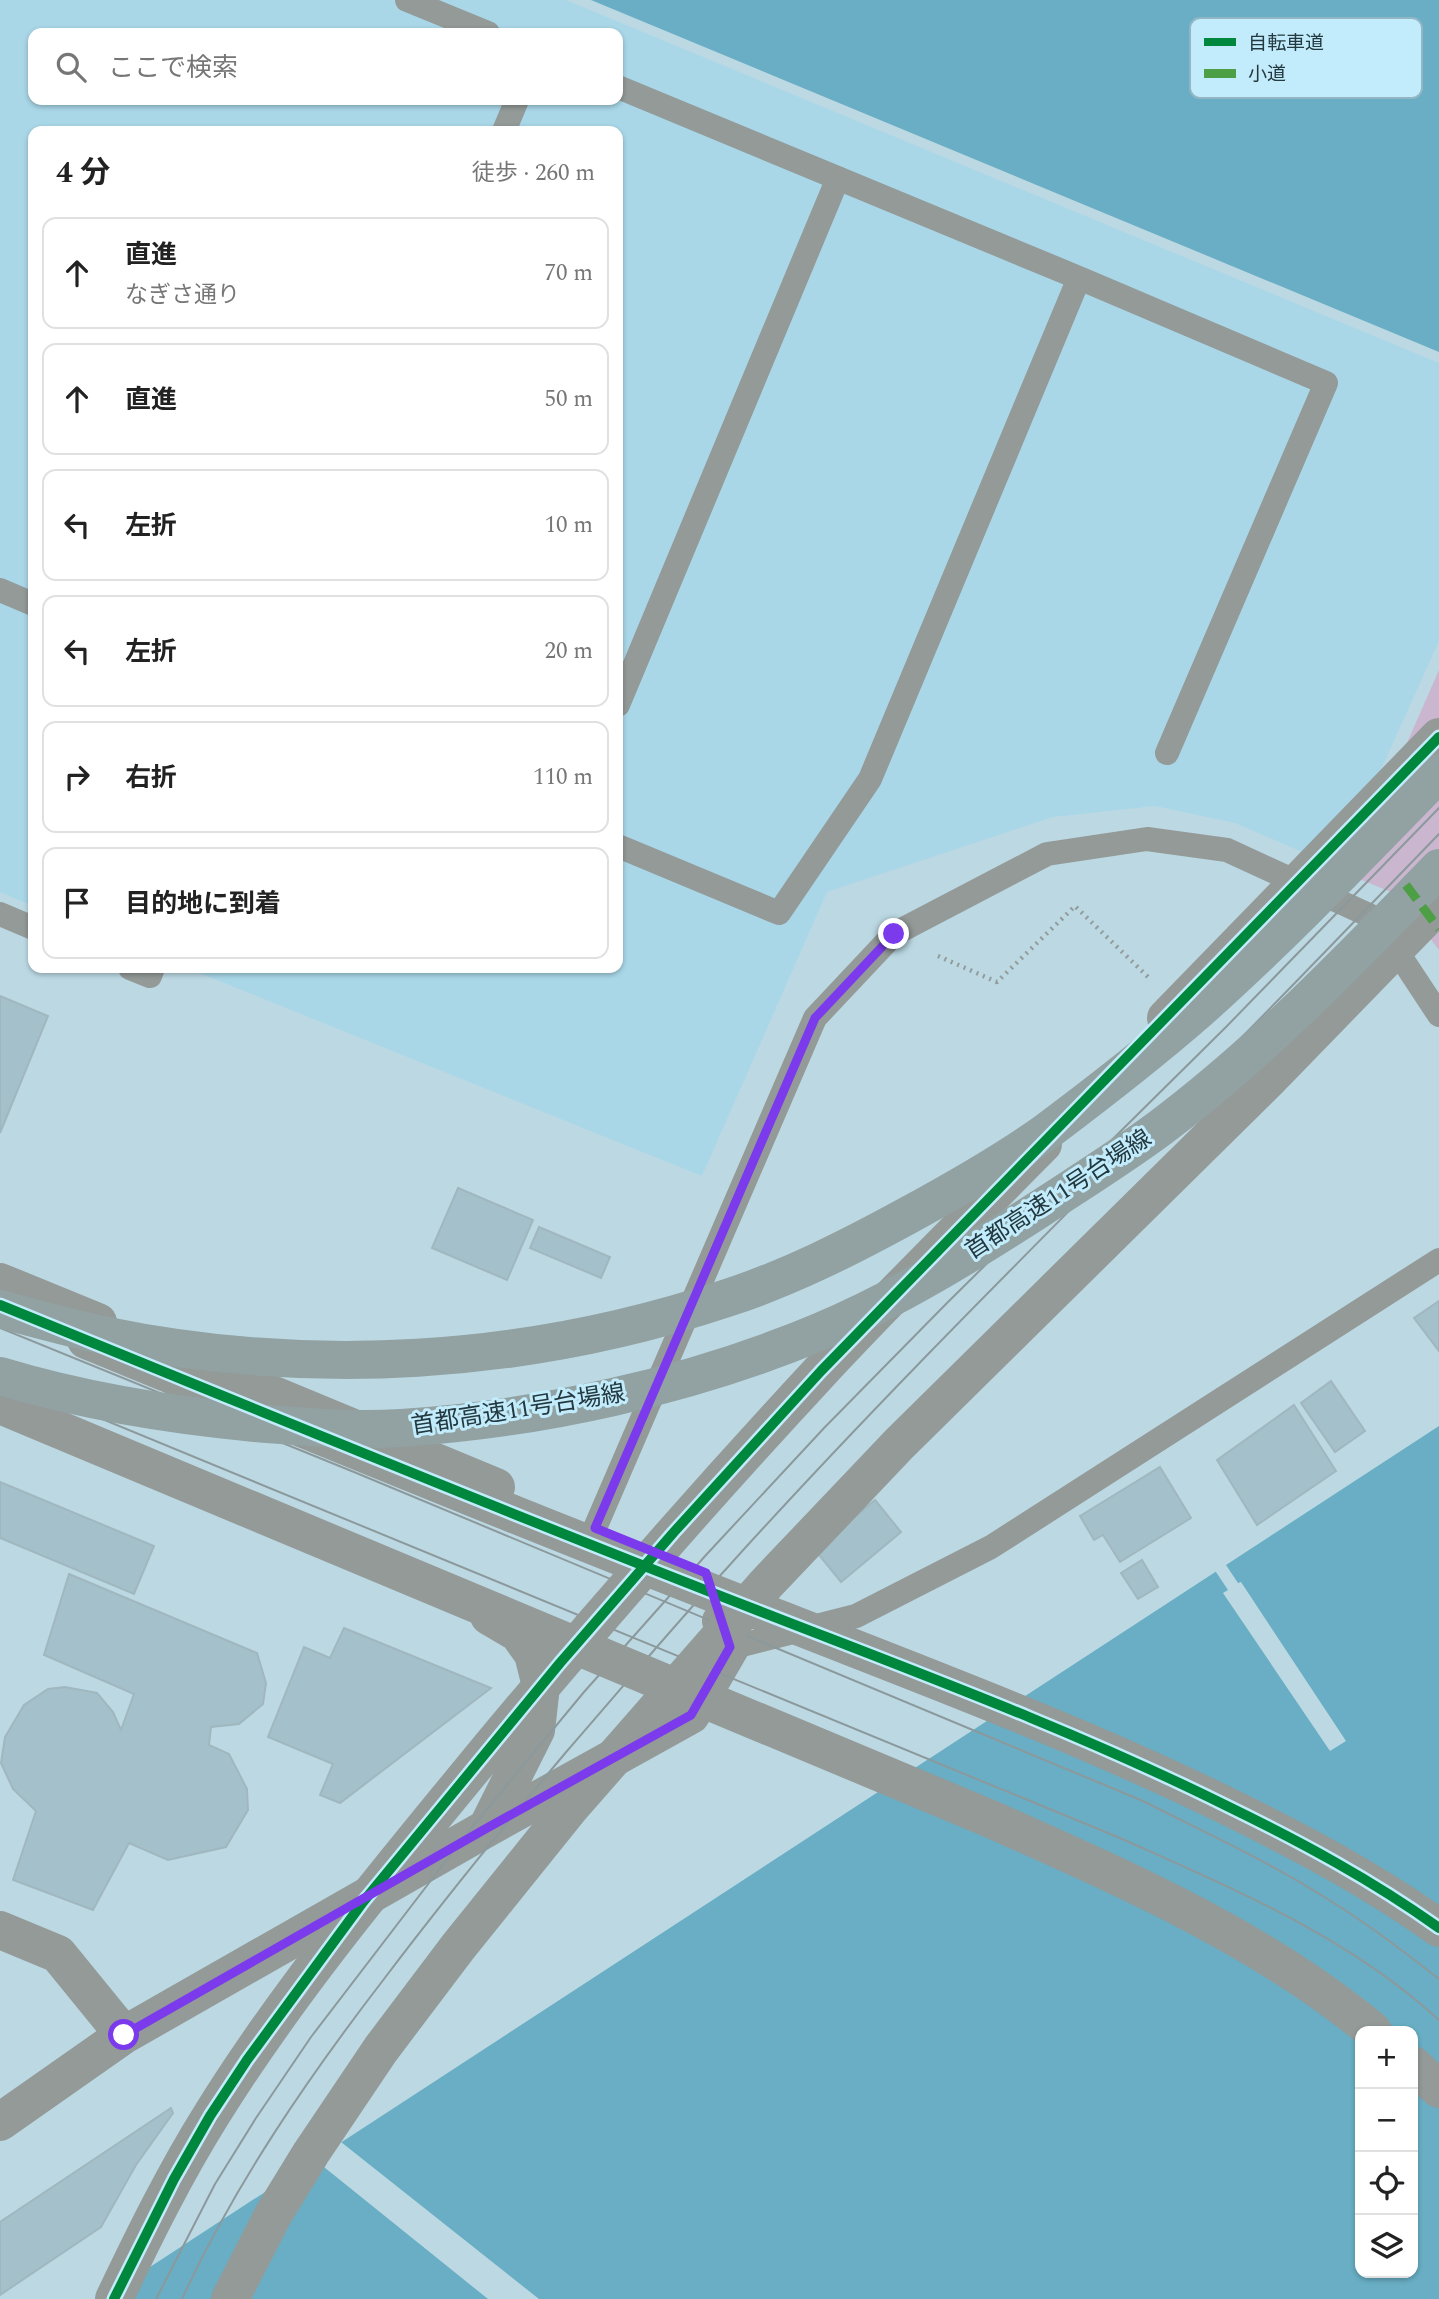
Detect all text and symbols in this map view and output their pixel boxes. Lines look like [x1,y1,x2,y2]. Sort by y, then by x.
legend [1190,18,1422,98]
search box [28,28,623,105]
text: 自転車道 [1248,29,1324,58]
icon: search [52,48,90,86]
text: ここで検索 [108,48,238,88]
text: 小道 [1248,60,1286,89]
text: 4 分 [56,150,110,196]
text: 徒歩 · 260 m [472,156,595,191]
text: 直進 [125,235,177,275]
icon: ahead [58,254,96,292]
text: 70 m [544,256,593,291]
text: なぎさ通り [125,278,240,313]
icon: ahead [58,380,96,418]
text: 直進 [125,380,177,420]
text: 50 m [544,382,593,417]
icon: left [58,506,96,544]
text: 左折 [125,506,177,546]
text: 10 m [544,508,593,543]
icon: left [58,632,96,670]
text: 左折 [125,632,177,672]
text: 20 m [544,634,593,669]
icon: right [58,758,96,796]
text: 右折 [125,758,177,798]
text: 110 m [533,760,593,795]
icon: arrive [58,884,96,922]
text: 目的地に到着 [125,884,281,924]
route end [878,918,909,949]
street label: 首都高速11号台場線 [958,1121,1159,1269]
street label: 首都高速11号台場線 [409,1375,628,1445]
route start [108,2019,139,2050]
map controls [1355,2026,1418,2278]
button: + [1355,2026,1418,2089]
button: − [1355,2089,1418,2152]
button: locate [1355,2152,1418,2215]
button: layers [1355,2215,1418,2278]

